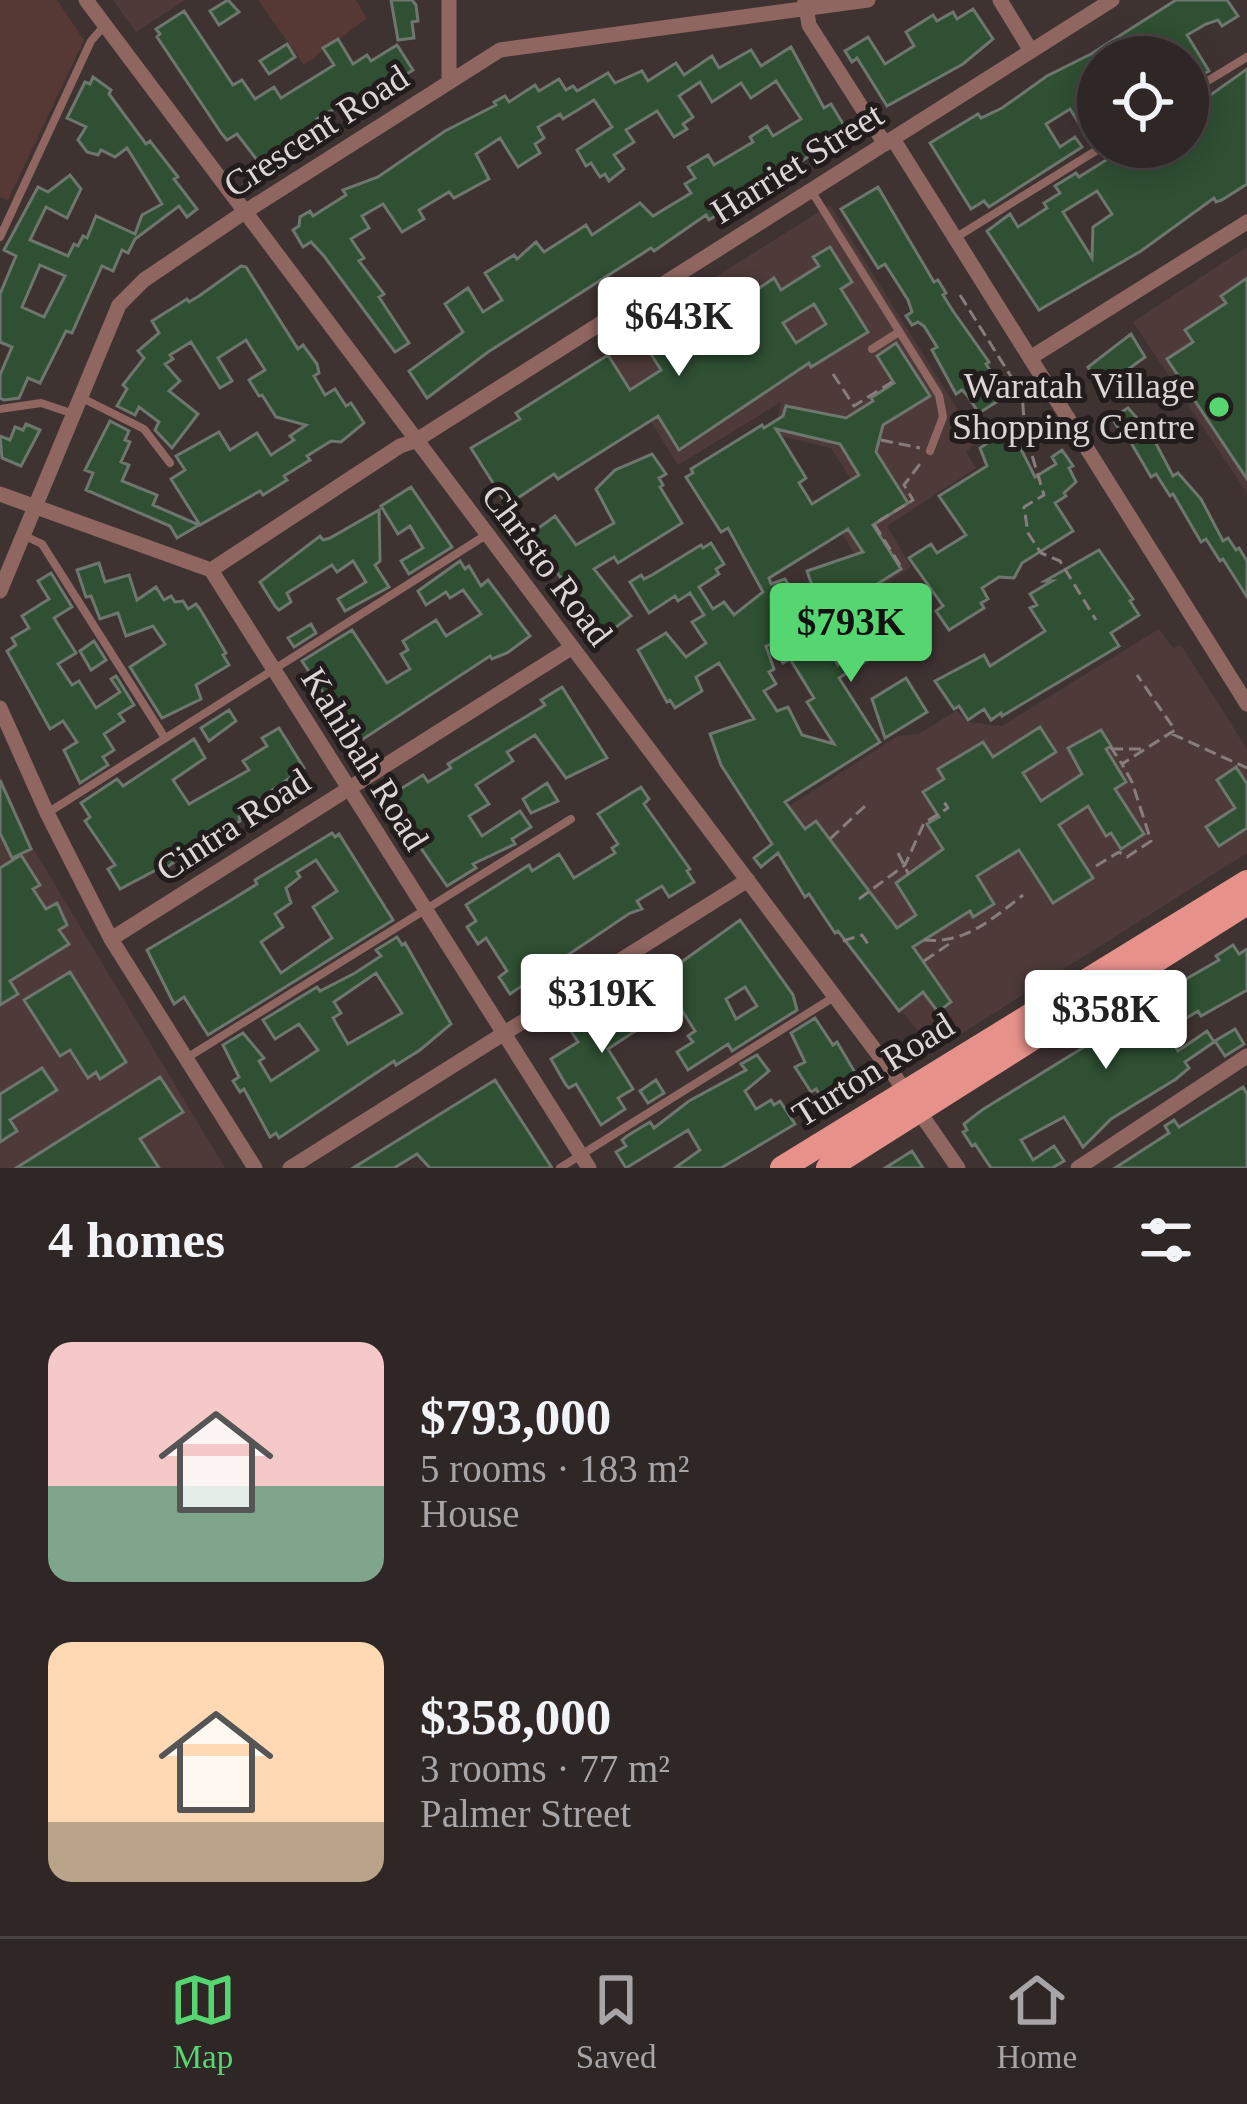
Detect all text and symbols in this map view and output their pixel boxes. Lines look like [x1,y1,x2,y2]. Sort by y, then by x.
map controls [1077,36,1209,168]
button: locate [1077,36,1209,168]
street label: Crescent Road [217,57,415,205]
street label: Harriet Street [704,94,890,232]
pin: $643K [595,277,763,379]
text: $643K [625,294,733,337]
place label: Waratah Village Shopping Centre [952,366,1195,447]
marker: Waratah Village Shopping Centre [1206,394,1232,420]
street label: Christo Road [474,477,620,653]
pin: $793K [767,583,935,685]
text: $793K [797,600,905,643]
street label: Kahibah Road [293,661,437,857]
street label: Cintra Road [149,761,317,889]
pin: $319K [518,954,686,1056]
pin: $358K [1022,970,1190,1072]
text: $319K [548,971,656,1014]
text: $358K [1052,987,1160,1030]
street label: Turton Road [785,1005,961,1135]
icon: filters [1133,1207,1199,1273]
text: 4 homes [48,1212,225,1268]
text: $793,000 [420,1389,611,1445]
icon: home [144,1390,288,1534]
text: 5 rooms · 183 m² [420,1447,690,1490]
text: House [420,1492,520,1535]
text: $358,000 [420,1689,611,1745]
icon: home [144,1690,288,1834]
text: 3 rooms · 77 m² [420,1747,670,1790]
text: Palmer Street [420,1792,631,1835]
tab: Map [170,1967,236,2076]
tab: Saved [576,1967,656,2076]
tab: Home [996,1967,1077,2076]

